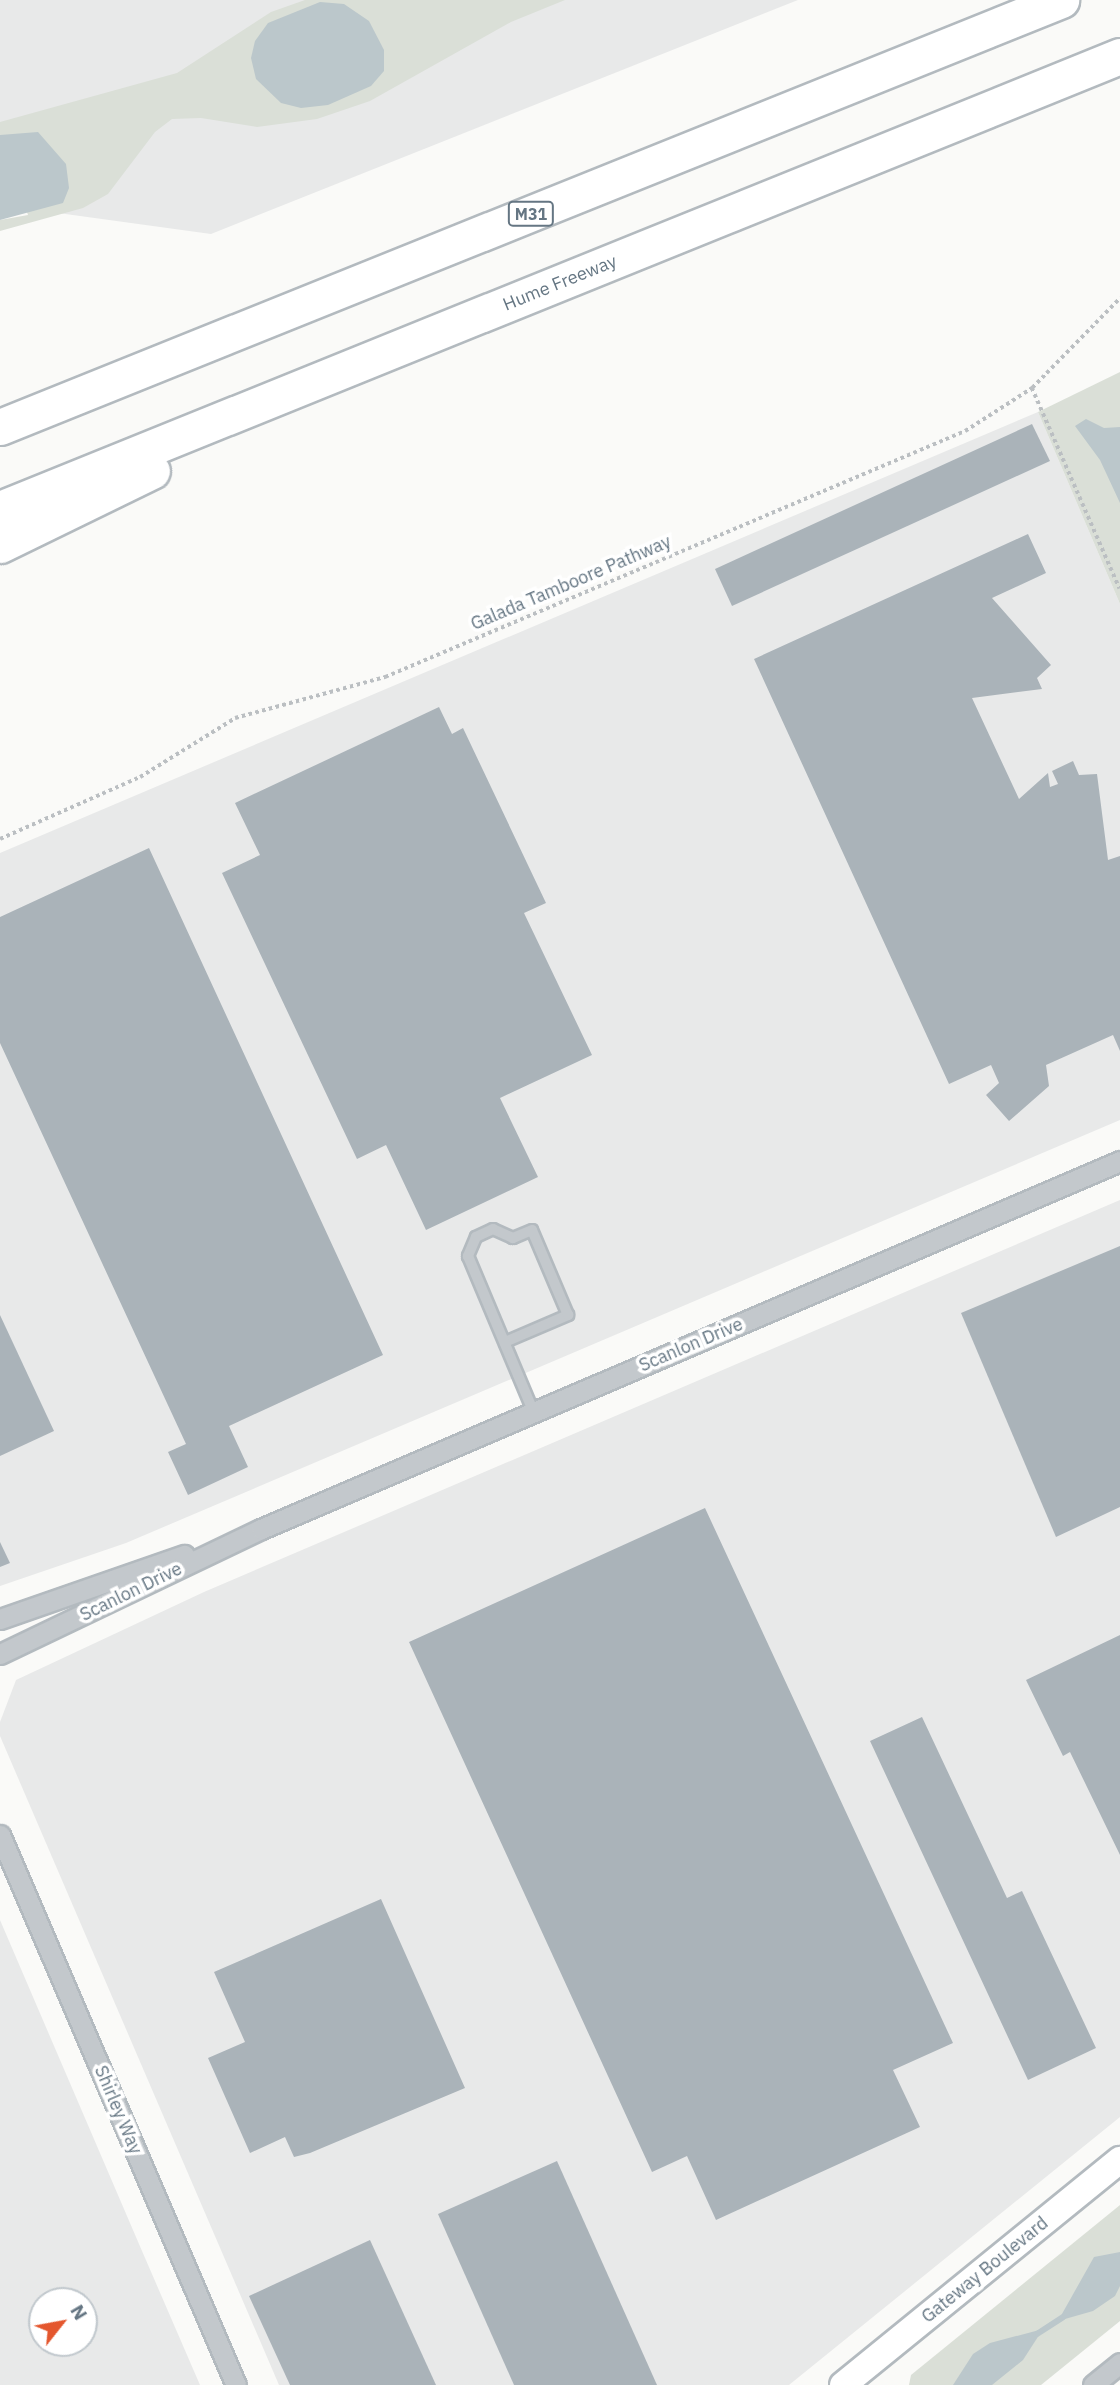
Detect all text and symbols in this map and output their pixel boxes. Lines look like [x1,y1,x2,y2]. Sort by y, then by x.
road number: M31 [506,202,556,227]
street label: Hume Freeway [500,250,620,316]
street label: Galada Tamboore Pathway [468,531,674,635]
street label: Scanlon Drive [636,1313,746,1377]
street label: Scanlon Drive [77,1558,185,1626]
street label: Shirley Way [90,2062,146,2158]
street label: Gateway Boulevard [917,2212,1053,2328]
north arrow [28,2287,98,2357]
text: N [65,2300,93,2324]

